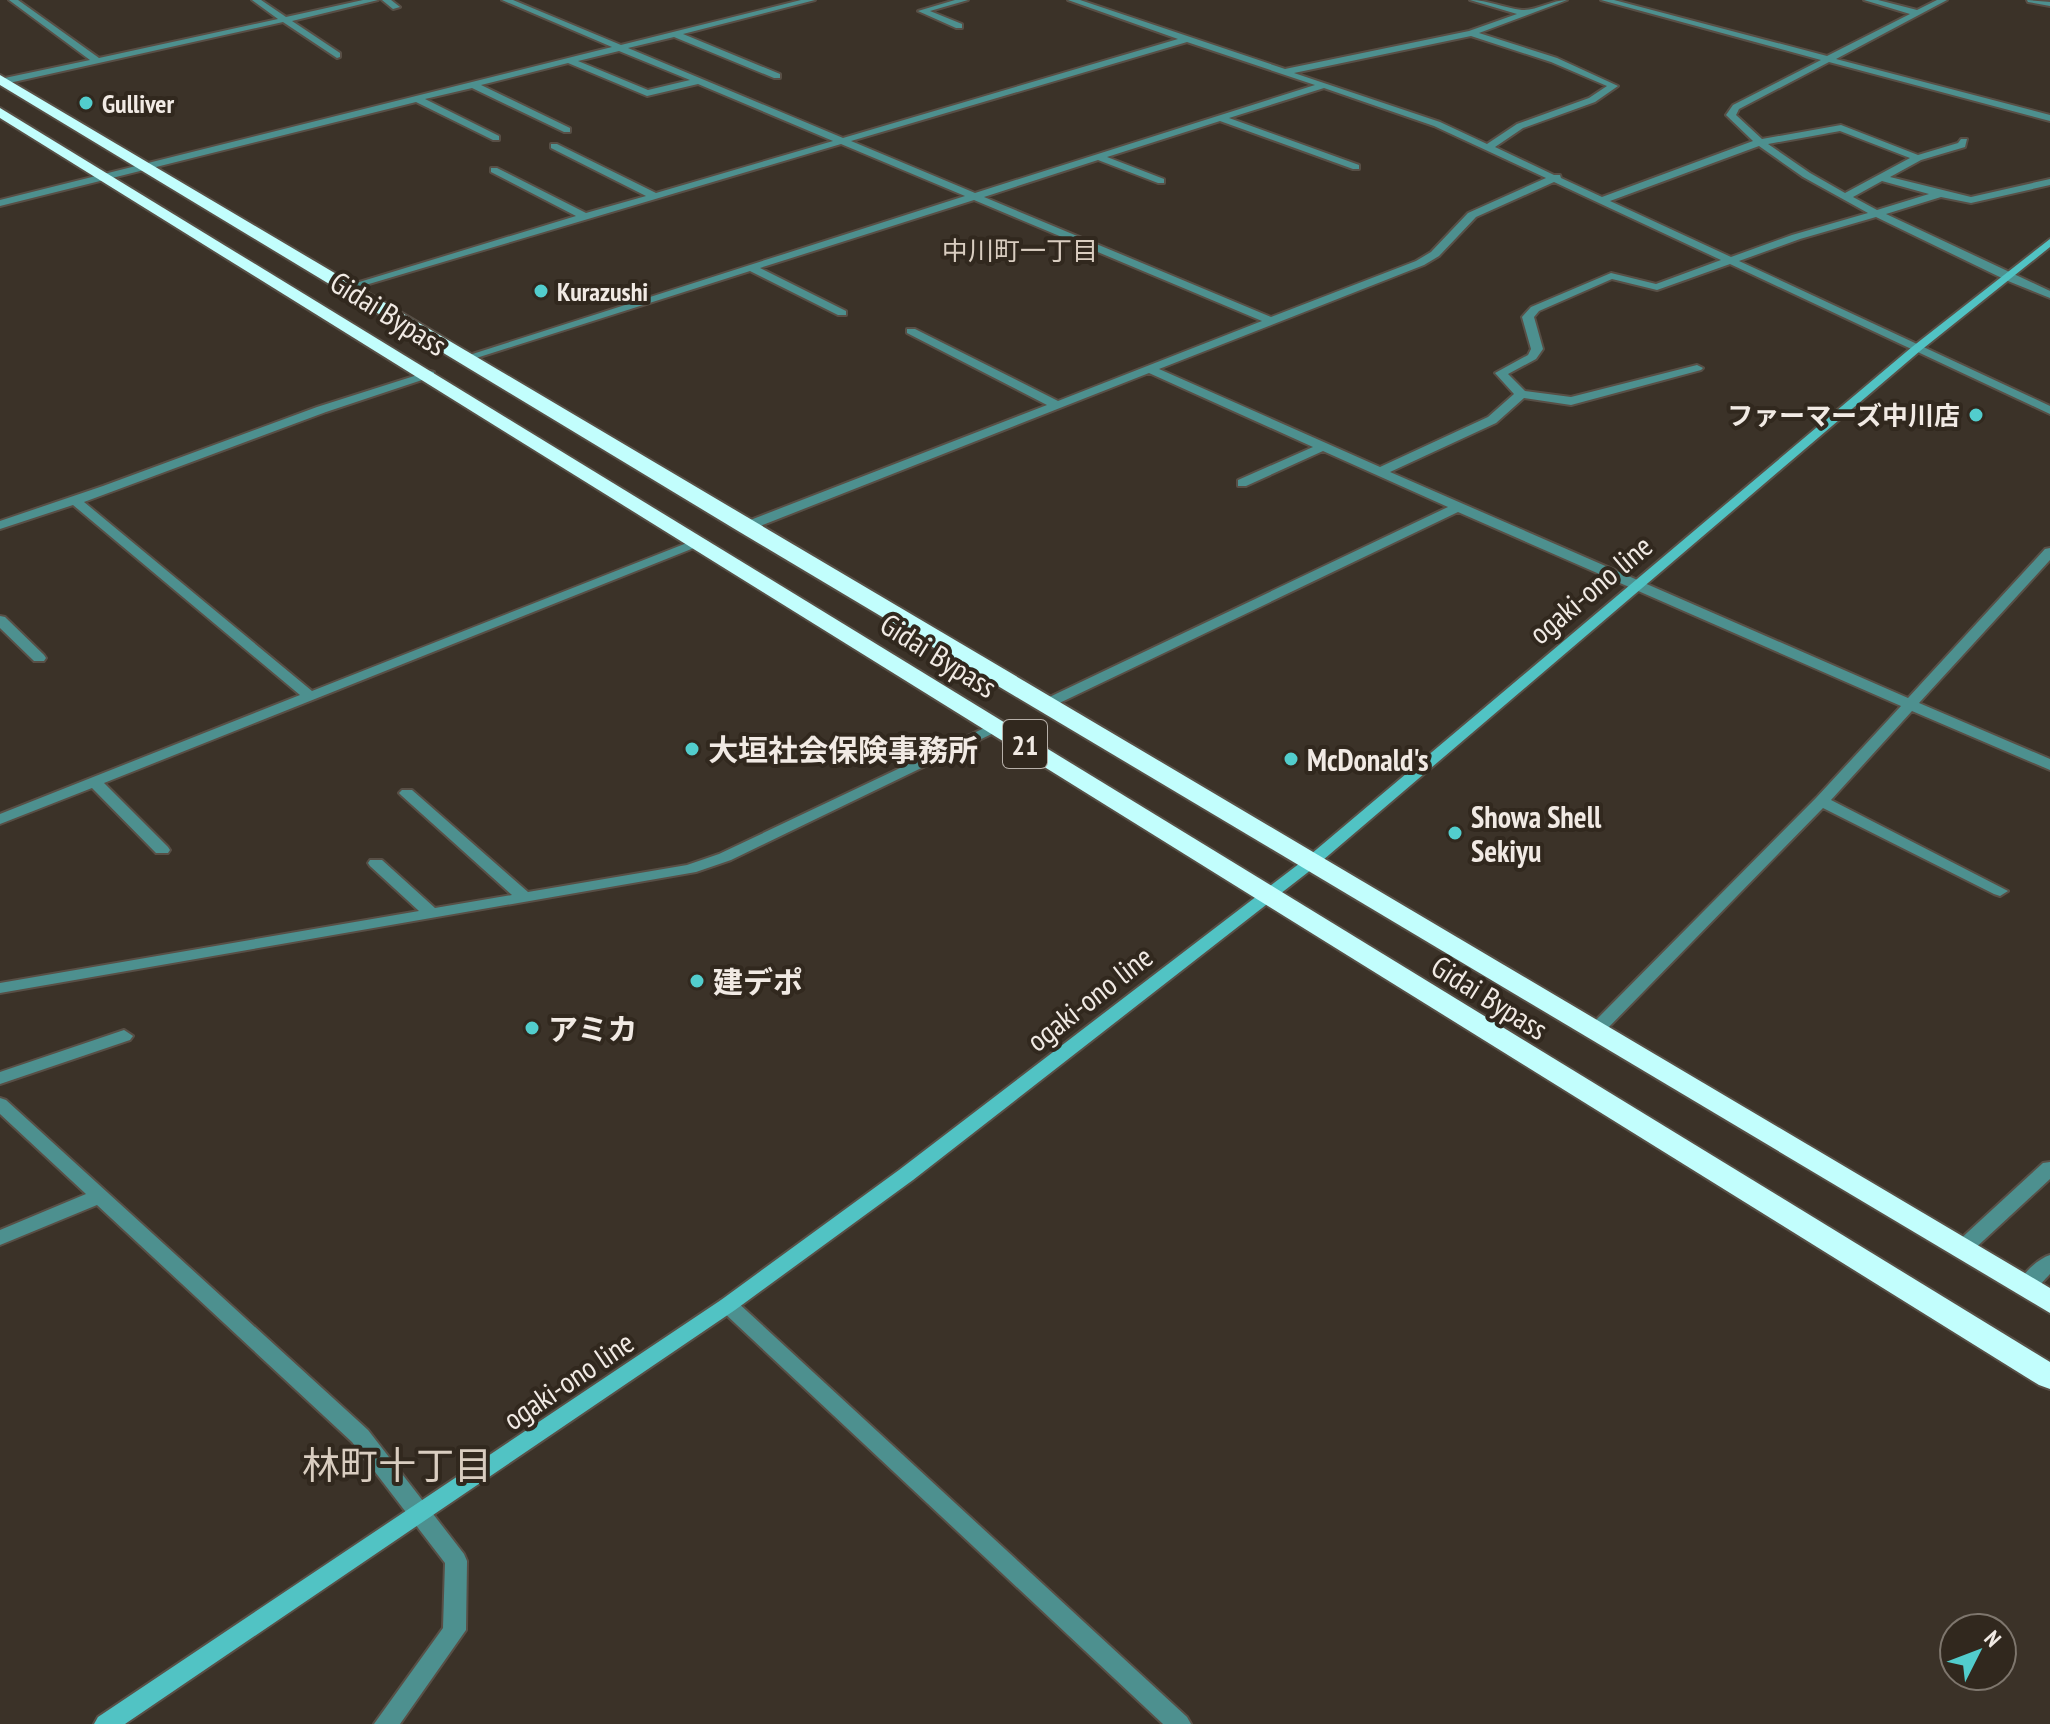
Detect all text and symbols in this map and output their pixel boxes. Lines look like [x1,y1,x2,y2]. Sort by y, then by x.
place label: Gulliver [102,87,174,120]
marker: Gulliver [77,94,95,112]
district label: 中川町一丁目 [942,234,1098,267]
street label: Gidai Bypass [324,262,454,364]
place label: Kurazushi [557,275,648,308]
marker: Kurazushi [532,282,550,300]
place label: ファーマーズ中川店 [1727,399,1960,432]
marker: ファーマーズ中川店 [1967,406,1985,424]
street label: ogaki-ono line [1520,526,1660,652]
street label: Gidai Bypass [874,604,1004,706]
road number: 21 [1003,720,1047,768]
place label: 大垣社会保険事務所 [708,730,978,769]
marker: 大垣社会保険事務所 [683,740,701,758]
place label: McDonald's [1307,740,1428,779]
marker: McDonald's [1282,750,1300,768]
place label: Showa Shell Sekiyu [1471,797,1602,870]
marker: Showa Shell Sekiyu [1446,824,1464,842]
street label: ogaki-ono line [1018,937,1160,1059]
street label: Gidai Bypass [1425,946,1555,1048]
place label: 建デポ [713,962,803,1001]
marker: 建デポ [688,972,706,990]
place label: アミカ [548,1009,637,1048]
marker: アミカ [523,1019,541,1037]
street label: ogaki-ono line [495,1322,641,1438]
district label: 林町十丁目 [302,1440,492,1489]
north arrow [1938,1612,2018,1692]
text: N [1978,1625,2007,1652]

